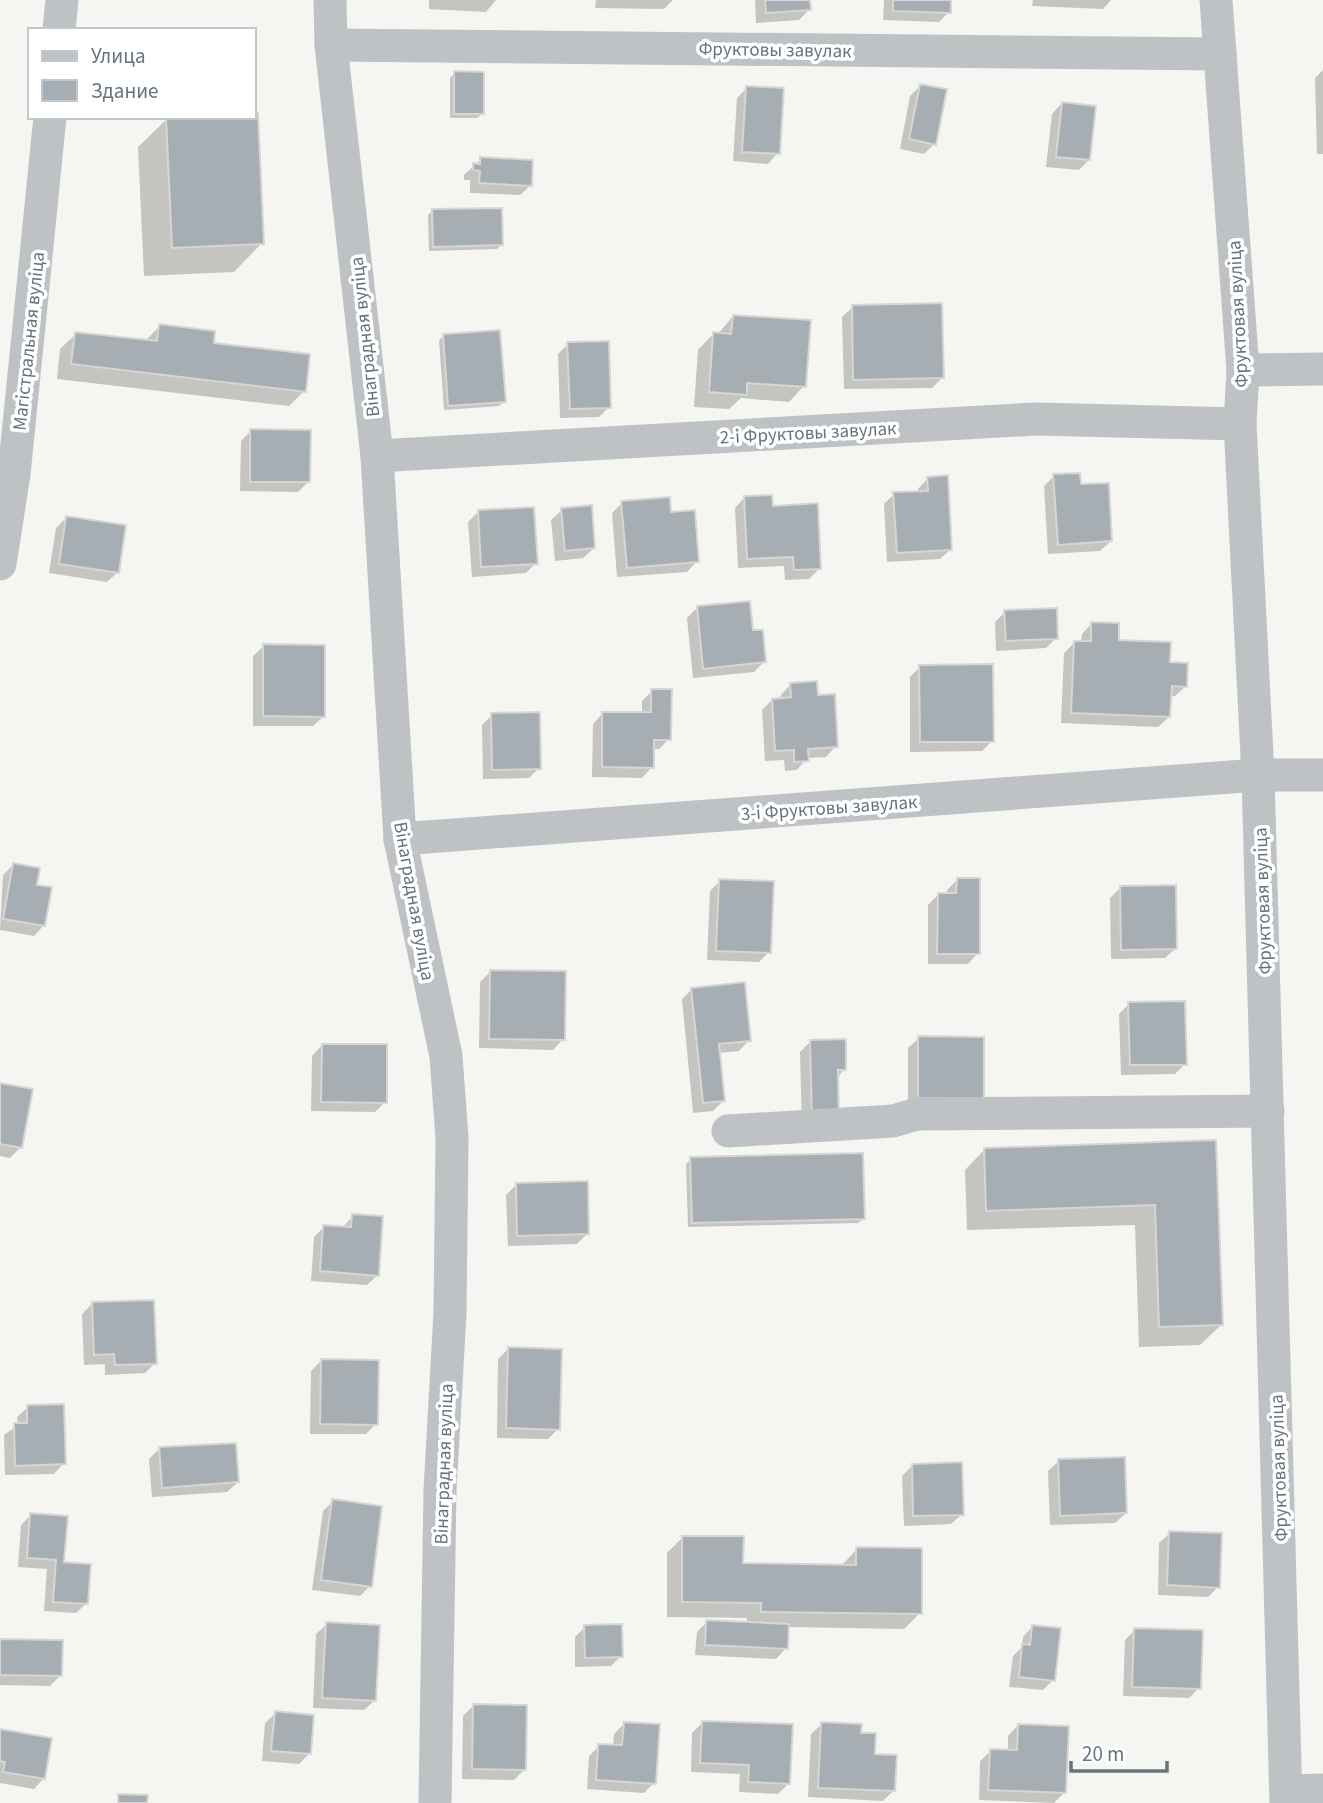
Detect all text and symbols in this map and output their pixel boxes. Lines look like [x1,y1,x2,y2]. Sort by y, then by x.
legend [28,28,256,119]
street label: Фруктовы завулак [698,36,852,65]
text: Улица [91,41,146,71]
text: Здание [91,76,159,106]
street label: Фруктовая вуліца [1221,240,1256,388]
street label: Магістральная вуліца [7,250,52,432]
street label: Вінаградная вуліца [344,255,387,418]
street label: 2-і Фруктовы завулак [719,415,898,452]
street label: 3-і Фруктовы завулак [740,789,919,828]
street label: Вінаградная вуліца [386,820,441,983]
street label: Фруктовая вуліца [1247,827,1280,975]
street label: Вінаградная вуліца [428,1383,461,1545]
street label: Фруктовая вуліца [1263,1394,1296,1542]
scale bar [1071,1730,1167,1774]
text: 20 m [1082,1739,1124,1769]

